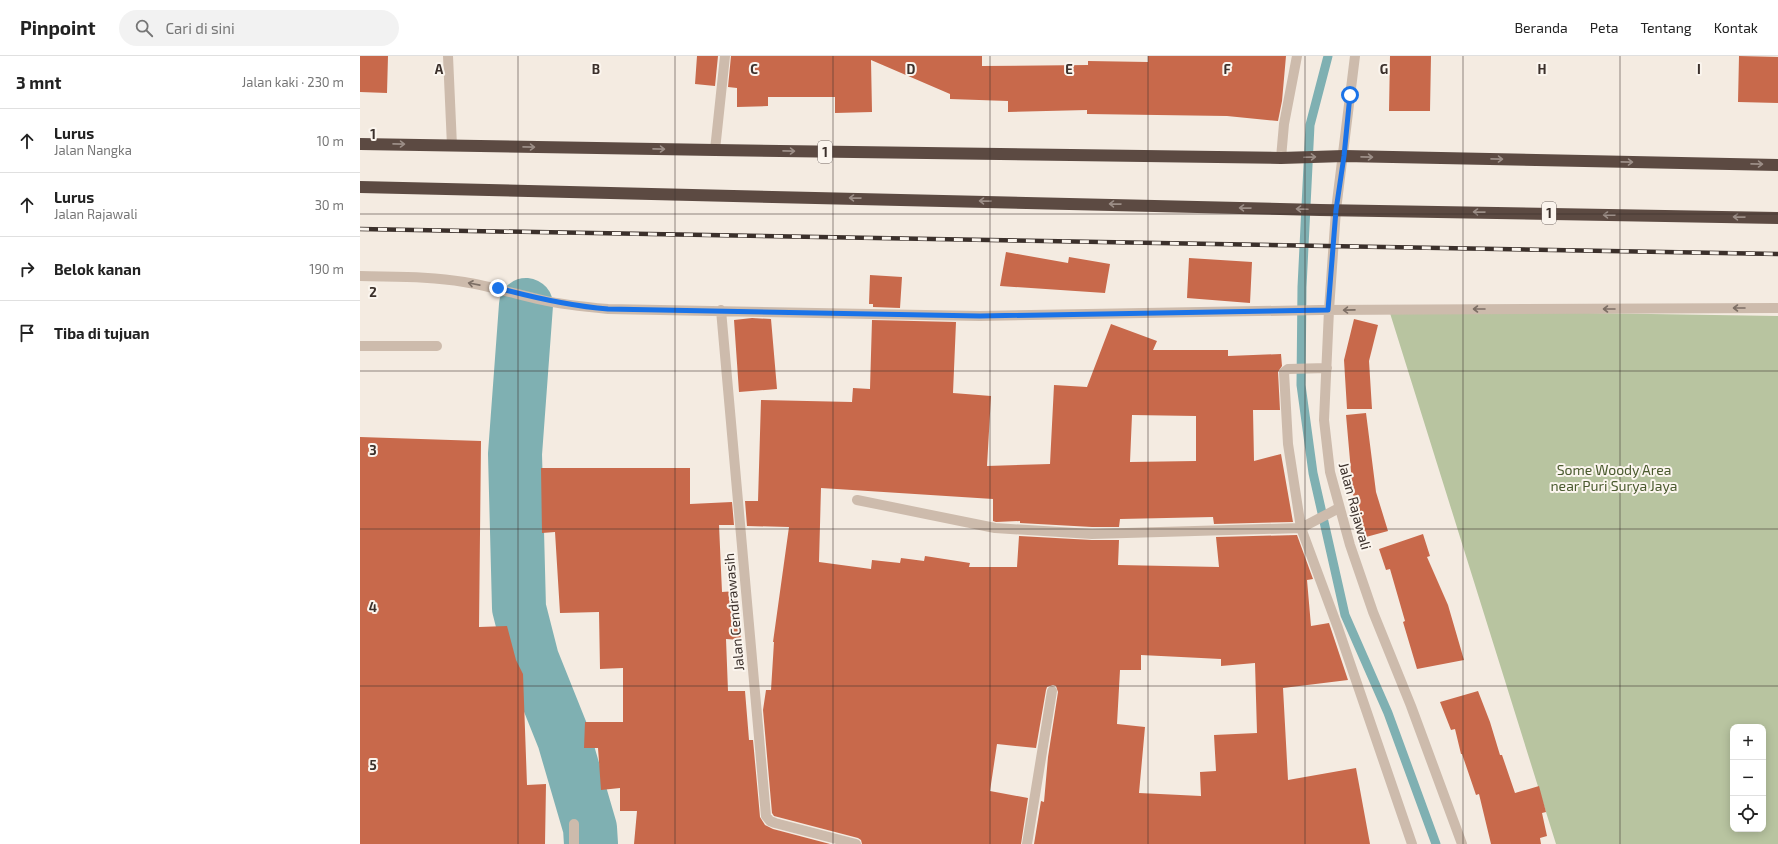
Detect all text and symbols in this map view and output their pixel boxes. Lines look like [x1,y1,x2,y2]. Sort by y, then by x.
search box [119,10,399,46]
text: Pinpoint [20,16,95,39]
icon: search [133,17,155,39]
text: Cari di sini [165,19,235,37]
text: Beranda [1514,19,1568,36]
text: Peta [1590,19,1618,36]
text: Tentang [1640,19,1692,36]
text: Kontak [1714,19,1758,36]
text: A [435,61,444,77]
text: B [592,61,600,77]
text: C [750,61,758,77]
text: D [907,61,916,77]
text: E [1065,61,1073,77]
text: F [1223,61,1231,77]
text: G [1380,61,1388,77]
text: H [1538,61,1547,77]
text: I [1697,61,1701,77]
text: 3 mnt [16,72,61,92]
text: Jalan kaki · 230 m [242,74,344,90]
route start [1341,86,1359,104]
text: Lurus [54,124,94,142]
text: 1 [370,126,376,142]
icon: ahead [16,130,38,152]
text: 10 m [317,133,344,149]
one-way arrow [392,141,405,148]
road number: 1 [818,141,832,163]
text: Jalan Nangka [54,142,132,158]
one-way arrow [522,143,535,151]
one-way arrow [652,145,665,153]
one-way arrow [782,147,795,155]
one-way arrow [1303,153,1316,160]
one-way arrow [1360,153,1373,160]
one-way arrow [1490,155,1503,163]
one-way arrow [1620,158,1633,166]
one-way arrow [1750,161,1763,168]
text: Lurus [54,188,94,206]
icon: ahead [16,194,38,216]
one-way arrow [849,195,862,202]
text: 30 m [315,197,344,213]
one-way arrow [979,198,992,205]
one-way arrow [1109,201,1122,208]
road number: 1 [1542,202,1556,224]
one-way arrow [1239,204,1252,211]
one-way arrow [1296,205,1309,213]
text: Jalan Rajawali [54,206,137,222]
one-way arrow [1473,208,1486,216]
one-way arrow [1603,211,1616,218]
one-way arrow [1733,213,1746,221]
icon: right [16,258,38,280]
text: Belok kanan [54,260,141,278]
text: 190 m [309,261,344,277]
one-way arrow [468,279,481,287]
route end [489,279,507,297]
text: 2 [369,284,377,300]
one-way arrow [1733,304,1746,312]
one-way arrow [1473,305,1486,313]
one-way arrow [1603,305,1616,313]
one-way arrow [1343,306,1356,314]
icon: arrive [16,322,38,344]
text: Tiba di tujuan [54,324,150,342]
text: 3 [369,442,377,458]
street label: Jalan Rajawali [1336,460,1375,551]
park label: Some Woody Area near Puri Surya Jaya [1550,461,1678,494]
street label: Jalan Cendrawasih [720,552,747,672]
text: 4 [369,599,377,615]
map controls [1730,724,1766,832]
button: + [1730,724,1766,760]
text: 5 [369,757,377,773]
button: − [1730,760,1766,796]
button: locate [1730,796,1766,832]

